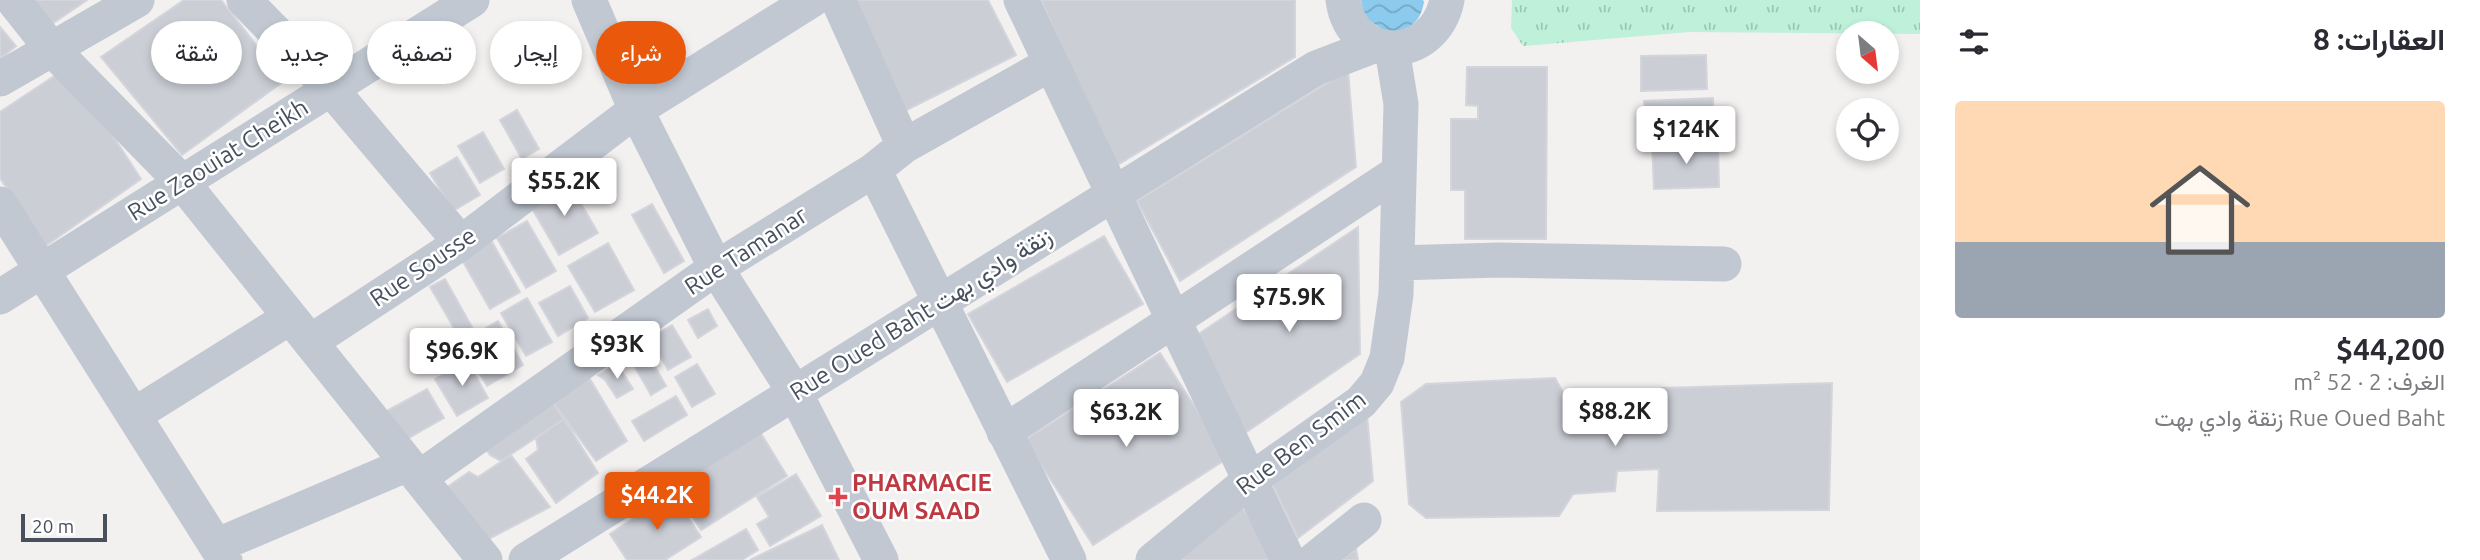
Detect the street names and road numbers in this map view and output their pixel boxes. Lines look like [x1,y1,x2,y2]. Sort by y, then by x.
street label: Rue Zaouiat Cheikh [123,93,313,226]
street label: Rue Tamanar [680,201,812,300]
street label: Rue Sousse [365,221,481,312]
street label: Rue Oued Baht زنقة وادي بهت [785,222,1060,411]
street label: Rue Ben Smim [1231,385,1371,500]

